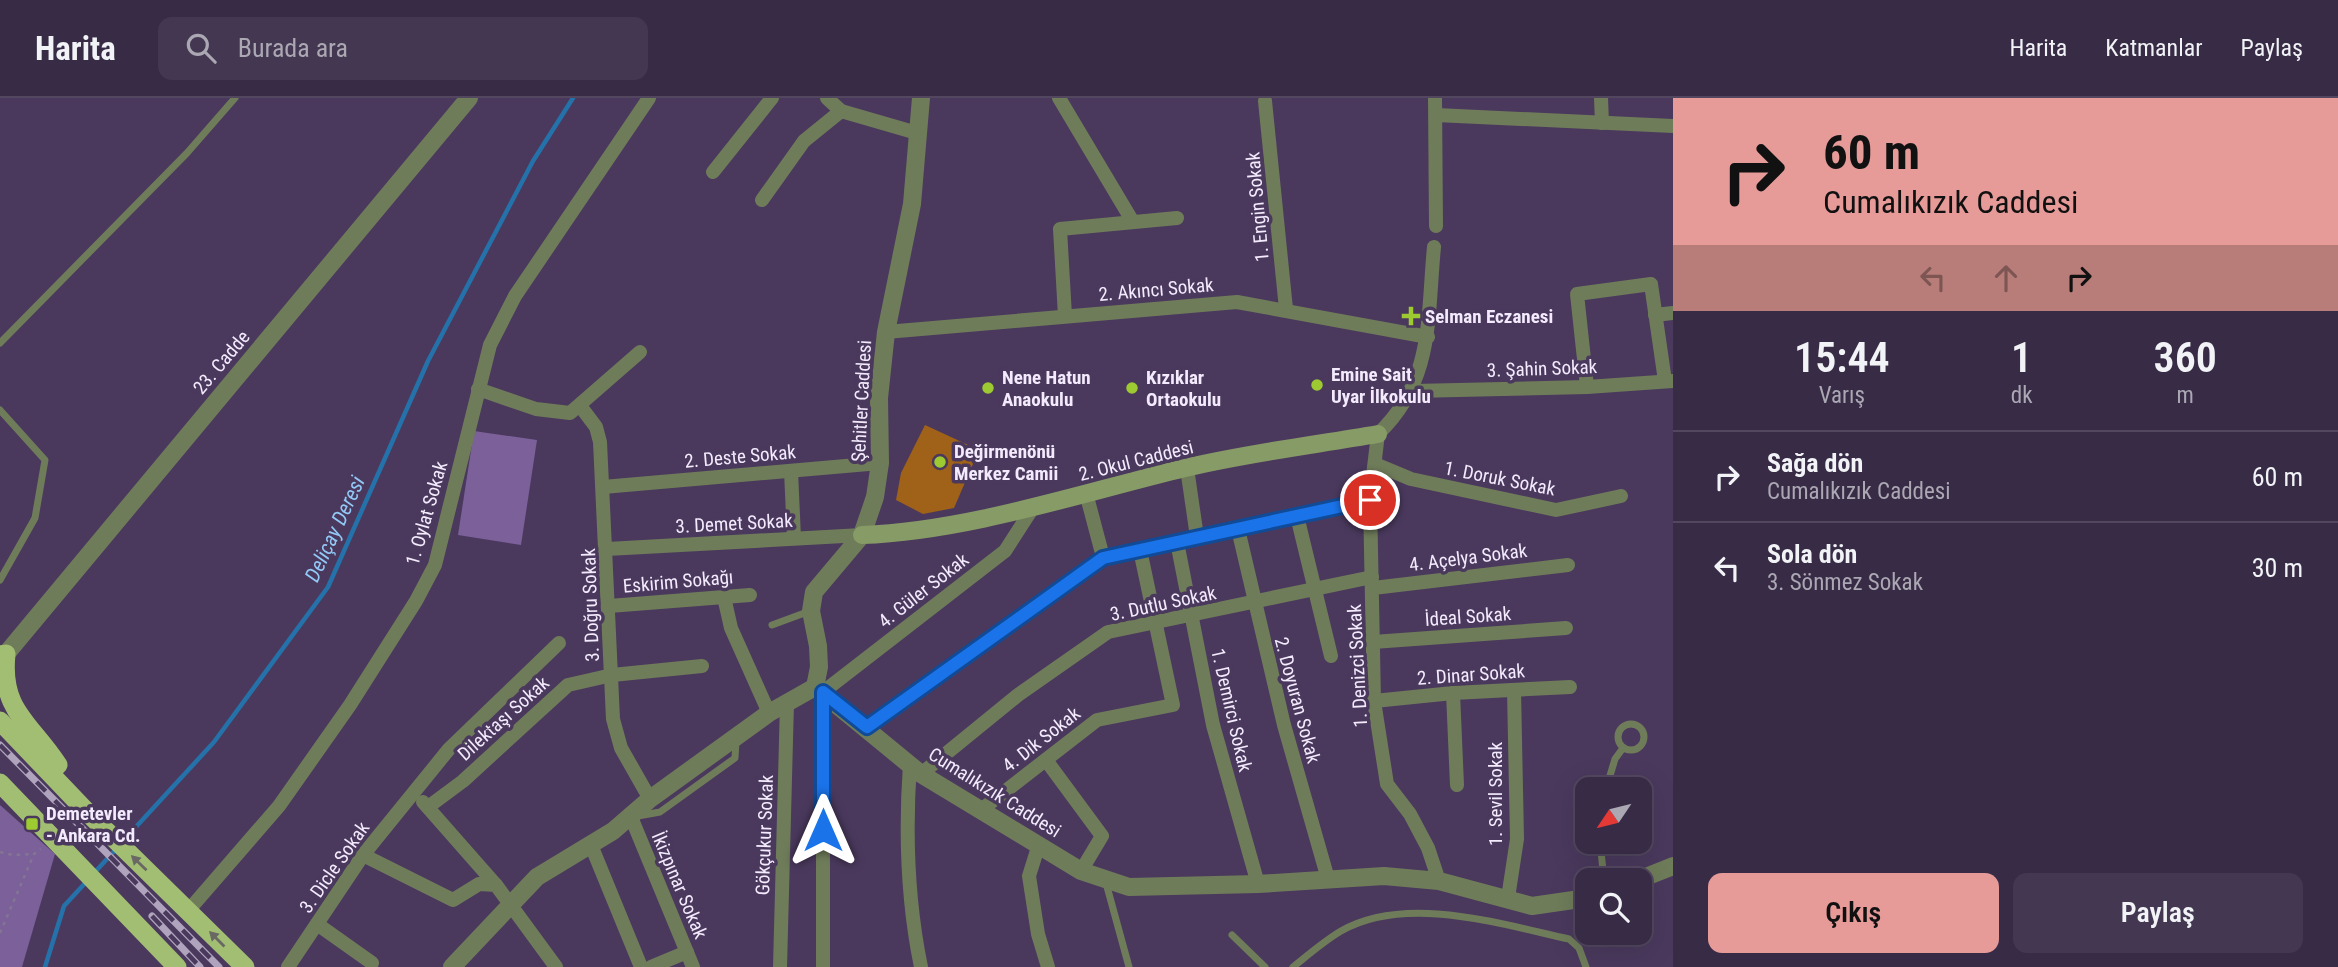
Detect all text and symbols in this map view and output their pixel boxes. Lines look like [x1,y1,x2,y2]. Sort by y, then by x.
search box [158,17,648,80]
text: Harita [35,29,116,68]
icon: search [182,29,220,67]
text: Burada ara [238,33,348,63]
text: Harita [2010,34,2067,62]
text: Katmanlar [2105,34,2203,62]
text: Paylaş [2241,34,2303,62]
text: 60 m [1823,124,1920,181]
icon: right [1708,126,1799,217]
street label: 1. Engin Sokak [1241,151,1274,263]
text: Cumalıkızık Caddesi [1823,183,2078,221]
icon: left [1914,259,1952,297]
icon: ahead [1987,259,2025,297]
icon: right [2060,259,2098,297]
street label: 2. Akıncı Sokak [1098,273,1215,306]
place label: Selman Eczanesi [1425,305,1553,328]
marker: Selman Eczanesi [1403,308,1419,324]
street label: 23. Cadde [188,326,255,399]
text: 15:44 [1794,333,1890,382]
text: 1 [2011,333,2032,382]
text: 360 [2154,333,2217,382]
street label: Şehitler Caddesi [847,340,876,463]
street label: 3. Şahin Sokak [1486,355,1598,382]
place label: Emine Sait Uyar İlkokulu [1331,363,1431,408]
place label: Nene Hatun Anaokulu [1002,366,1091,411]
place label: Kızıklar Ortaokulu [1146,366,1221,411]
marker: Emine Sait Uyar İlkokulu [1309,377,1325,393]
marker: Nene Hatun Anaokulu [980,380,996,396]
marker: Kızıklar Ortaokulu [1124,380,1140,396]
text: Varış [1819,382,1865,409]
text: dk [2011,382,2033,409]
text: m [2177,382,2194,409]
street label: 2. Okul Caddesi [1076,435,1196,486]
street label: 2. Deste Sokak [683,440,797,473]
place label: Değirmenönü Merkez Camii [954,440,1058,485]
text: Sağa dön [1767,448,1863,478]
marker: Değirmenönü Merkez Camii [932,454,948,470]
street label: 1. Doruk Sokak [1442,456,1558,501]
street label: 1. Oylat Sokak [401,458,452,568]
icon: right [1708,458,1746,496]
text: 60 m [2252,462,2303,492]
pin [1340,470,1400,530]
water label: Deliçay Deresi [300,472,370,586]
text: Cumalıkızık Caddesi [1767,478,1951,505]
icon: arrive [1351,481,1389,519]
street label: 3. Demet Sokak [675,509,794,538]
street label: 4. Açelya Sokak [1408,539,1529,576]
text: Sola dön [1767,539,1857,569]
street label: 3. Doğru Sokak [577,547,604,662]
street label: 4. Güler Sokak [874,548,973,633]
icon: left [1708,549,1746,587]
text: 30 m [2252,553,2303,583]
street label: Eskirim Sokağı [622,565,734,598]
text: 3. Sönmez Sokak [1767,569,1923,596]
street label: 3. Dutlu Sokak [1108,581,1219,626]
street label: İdeal Sokak [1424,602,1512,631]
street label: 1. Denizci Sokak [1343,603,1372,728]
street label: 2. Doyuran Sokak [1270,634,1326,766]
street label: 1. Demirci Sokak [1206,646,1257,774]
street label: 2. Dinar Sokak [1416,659,1526,690]
street label: Dilektaşı Sokak [453,671,554,765]
street label: 4. Dik Sokak [998,702,1085,777]
street label: 1. Sevil Sokak [1484,741,1507,846]
street label: Cumalıkızık Caddesi [924,742,1065,842]
street label: Gökçukur Sokak [751,774,778,896]
north arrow [1575,777,1652,854]
map controls [1575,777,1652,945]
position arrow [786,793,860,867]
place label: Demetevler - Ankara Cd. [46,802,141,847]
marker: Demetevler - Ankara Cd. [24,816,40,832]
street label: 3. Dicle Sokak [295,817,374,917]
street label: İkizpınar Sokak [647,828,713,943]
one-way arrow [131,855,148,872]
button: search [1575,868,1652,945]
button: Çıkış [1708,873,1999,953]
button: Paylaş [2013,873,2303,953]
one-way arrow [209,931,225,948]

